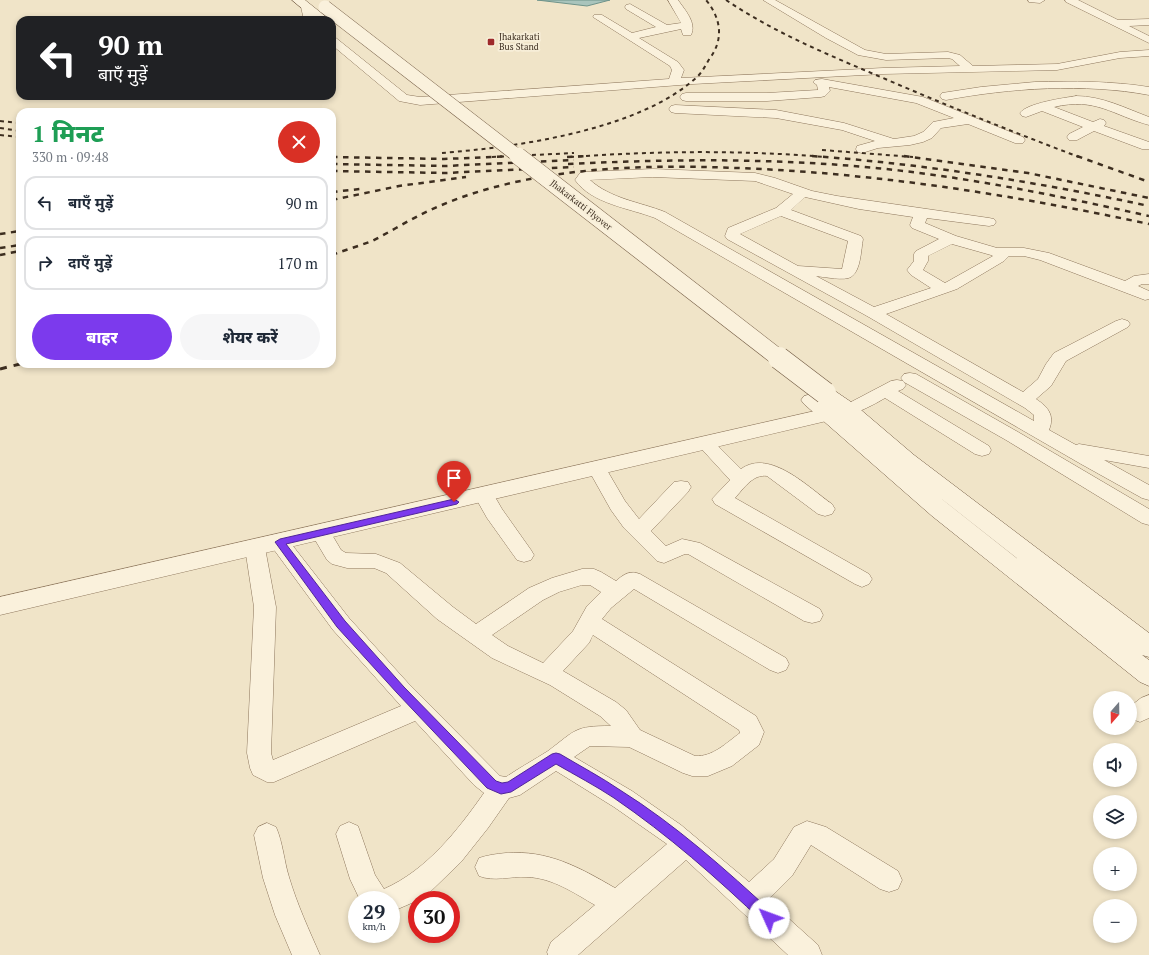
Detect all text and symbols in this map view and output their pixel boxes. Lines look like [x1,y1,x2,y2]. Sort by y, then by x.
text: 90 m [98,26,163,63]
place label: Jhakarkati Bus Stand [499,31,540,53]
icon: left [32,32,84,84]
marker: Jhakarkati Bus Stand [486,37,496,47]
text: बाएँ मुड़ें [98,62,148,86]
text: 1 मिनट [32,117,104,149]
button: close [278,121,320,163]
text: 330 m · 09:48 [32,148,109,166]
street label: Jhakarkatti Flyover [548,177,615,233]
icon: left [34,192,56,214]
text: बाएँ मुड़ें [68,192,113,212]
text: 90 m [285,193,318,213]
icon: right [34,252,56,274]
text: दाएँ मुड़ें [68,252,112,272]
text: 170 m [277,253,318,273]
button: बाहर [32,314,172,360]
button: शेयर करें [180,314,320,360]
pin [437,461,471,502]
icon: arrive [443,467,465,489]
north arrow [1093,691,1137,735]
map controls [1093,691,1137,943]
button: sound [1093,743,1137,787]
button: layers [1093,795,1137,839]
button: + [1093,847,1137,891]
speed limit sign: 30 [408,891,460,943]
position arrow [748,897,790,939]
text: 29 [363,898,385,925]
button: − [1093,899,1137,943]
text: km/h [362,920,386,933]

